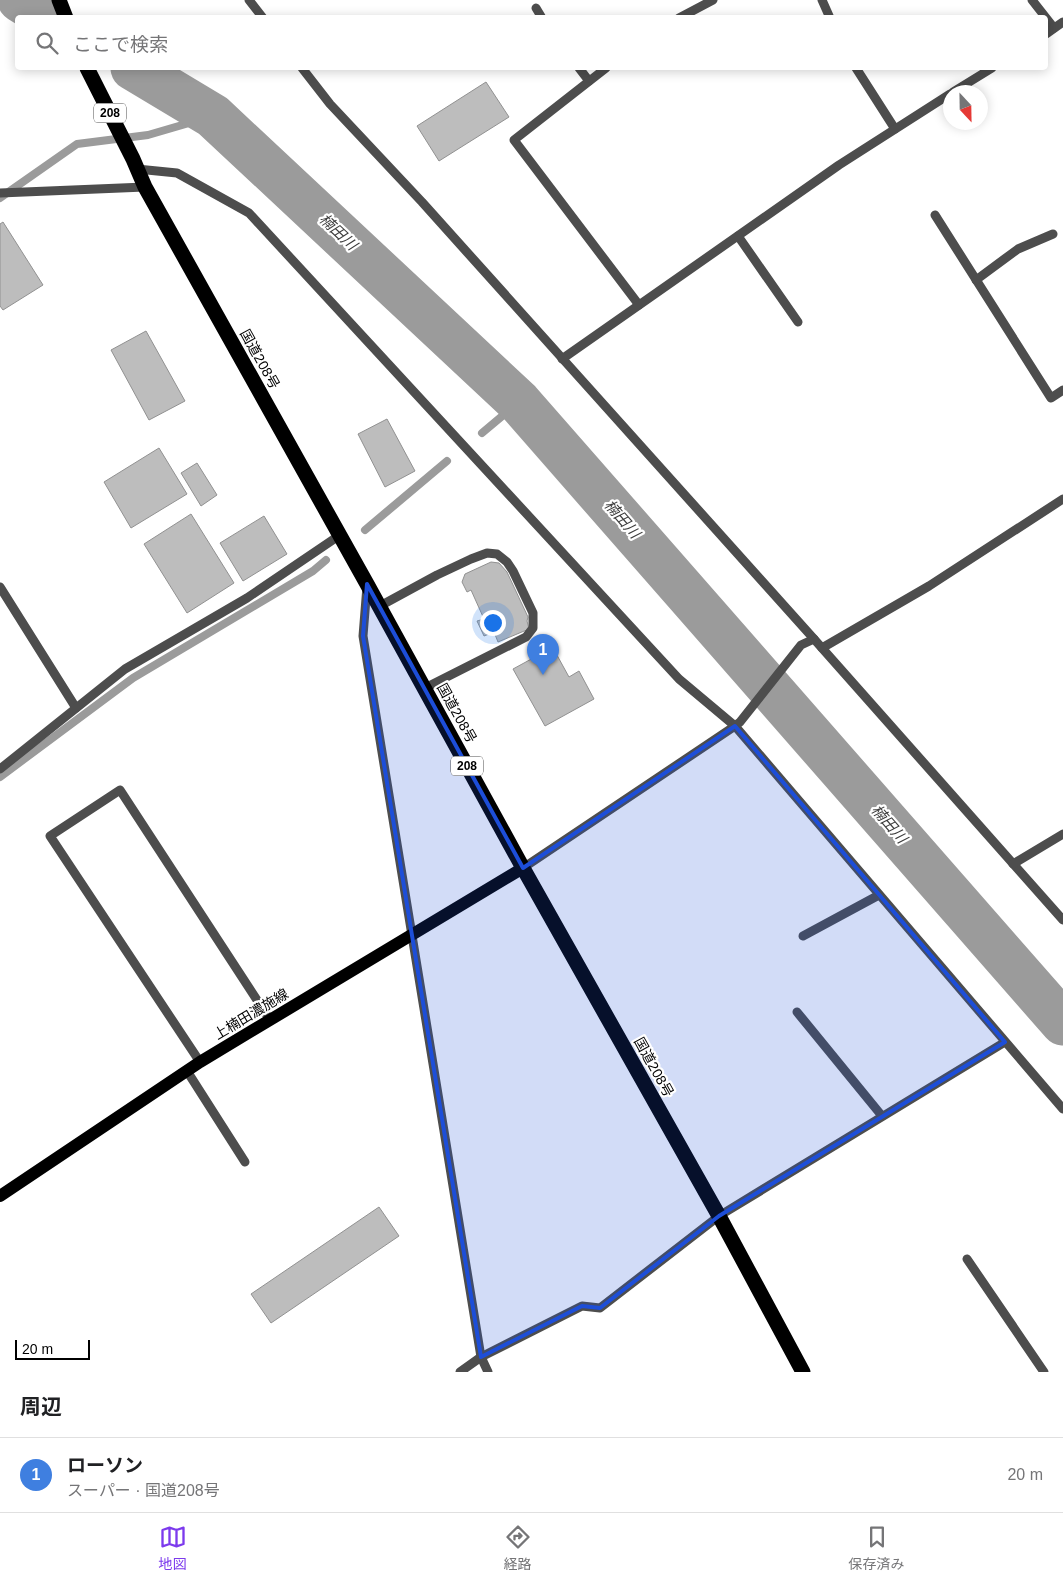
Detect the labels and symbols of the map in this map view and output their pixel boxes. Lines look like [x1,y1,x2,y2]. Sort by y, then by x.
north arrow [943,85,988,130]
road number: 208 [94,104,126,122]
water label: 楠田川 [316,210,362,255]
street label: 国道208号 [237,327,283,391]
water label: 楠田川 [601,496,645,543]
your location [480,610,506,636]
pin: 1 [527,634,559,675]
street label: 国道208号 [434,681,480,745]
road number: 208 [451,756,483,776]
water label: 楠田川 [868,801,912,848]
street label: 上楠田濃施線 [211,986,291,1042]
street label: 国道208号 [631,1035,677,1099]
scale bar [15,1337,90,1360]

